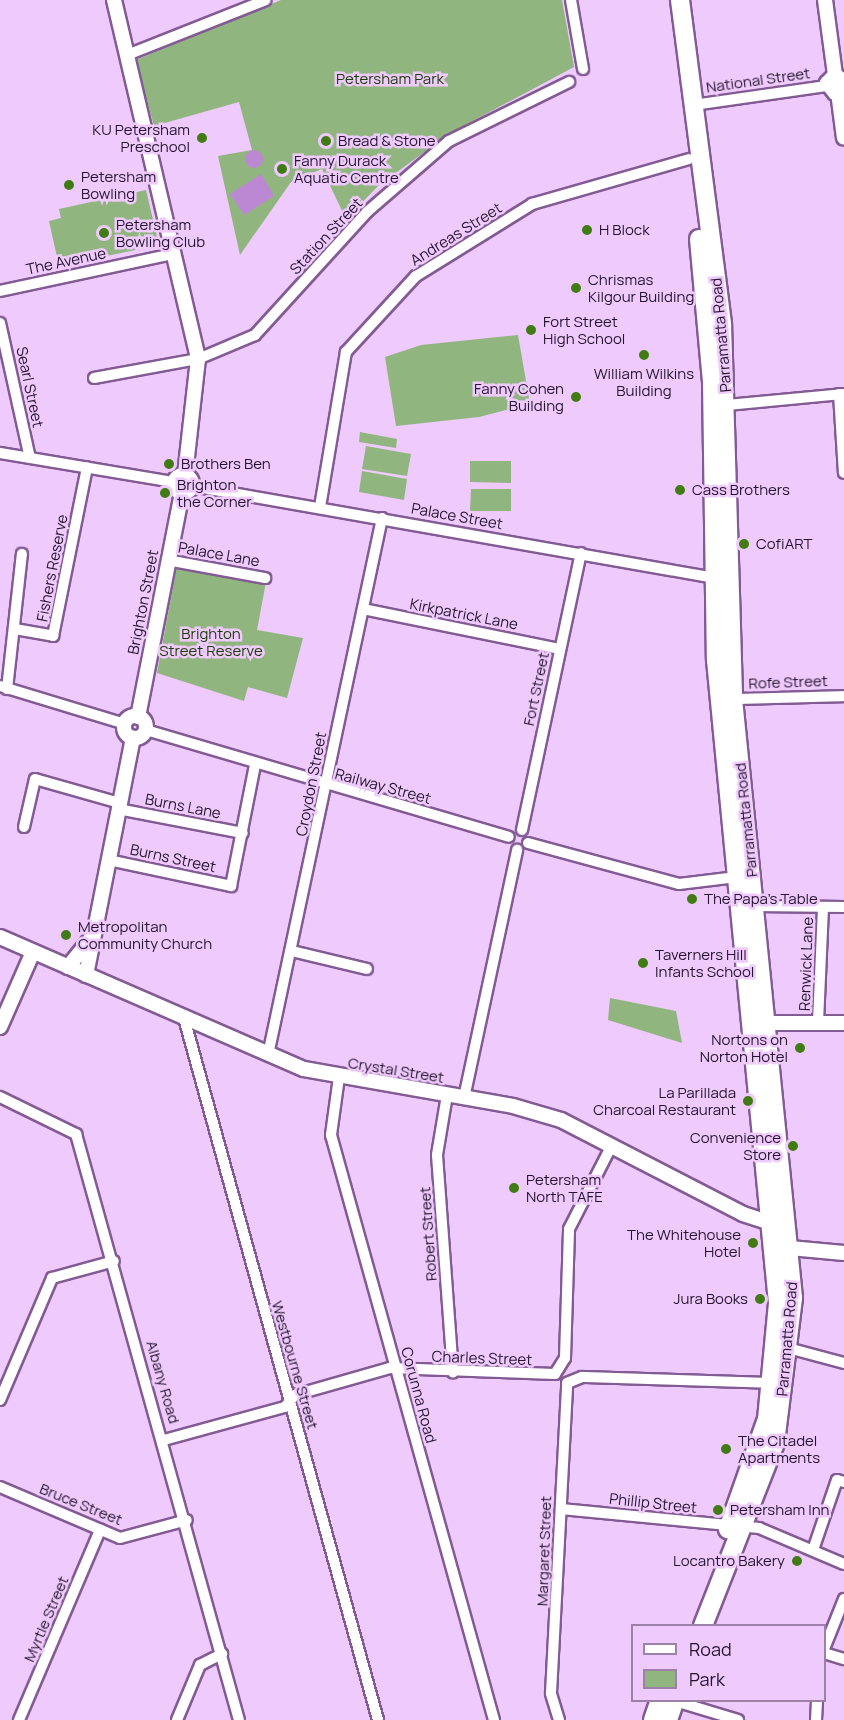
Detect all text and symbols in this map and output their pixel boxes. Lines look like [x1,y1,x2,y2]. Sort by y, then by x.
street label: National Street [705,64,811,96]
park label: Petersham Park [336,70,444,88]
place label: KU Petersham Preschool [92,120,190,155]
marker: KU Petersham Preschool [195,131,209,145]
place label: Bread & Stone [338,132,436,150]
marker: Bread & Stone [319,134,333,148]
place label: Fanny Durack Aquatic Centre [294,151,399,186]
marker: Fanny Durack Aquatic Centre [275,162,289,176]
place label: Petersham Bowling [81,167,156,202]
marker: Petersham Bowling [62,178,76,192]
street label: Station Street [286,194,366,278]
street label: Andreas Street [407,199,505,269]
place label: Petersham Bowling Club [116,215,205,250]
place label: H Block [599,221,650,239]
marker: H Block [580,223,594,237]
marker: Petersham Bowling Club [97,226,111,240]
street label: The Avenue [25,244,107,278]
place label: Chrismas Kilgour Building [588,270,694,305]
street label: Parramatta Road [707,277,735,393]
marker: Chrismas Kilgour Building [569,281,583,295]
place label: Fort Street High School [543,312,625,347]
marker: Fort Street High School [524,323,538,337]
street label: Searl Street [13,345,47,429]
marker: William Wilkins Building [637,348,651,362]
place label: William Wilkins Building [594,364,694,399]
place label: Fanny Cohen Building [474,379,564,414]
marker: Fanny Cohen Building [569,390,583,404]
place label: Brothers Ben [181,455,271,473]
marker: Brothers Ben [162,457,176,471]
place label: Brighton the Corner [177,475,252,510]
place label: Cass Brothers [692,481,790,499]
marker: Cass Brothers [673,483,687,497]
marker: Brighton the Corner [158,486,172,500]
street label: Palace Street [410,499,504,533]
street label: Fishers Reserve [33,513,71,623]
place label: CofiART [756,535,813,553]
marker: CofiART [737,537,751,551]
street label: Palace Lane [177,538,261,570]
street label: Brighton Street [124,548,162,656]
street label: Kirkpatrick Lane [408,595,520,633]
park label: Brighton Street Reserve [159,624,263,659]
street label: Fort Street [519,651,553,727]
street label: Rofe Street [748,672,828,692]
street label: Croydon Street [292,730,330,838]
street label: Parramatta Road [731,762,761,878]
street label: Railway Street [333,765,433,807]
street label: Burns Lane [144,790,222,822]
street label: Burns Street [128,840,218,876]
place label: The Papa's Table [704,890,818,908]
marker: The Papa's Table [685,892,699,906]
place label: Metropolitan Community Church [78,917,212,952]
street label: Renwick Lane [795,917,817,1011]
marker: Metropolitan Community Church [59,928,73,942]
place label: Taverners Hill Infants School [655,945,754,980]
marker: Taverners Hill Infants School [636,956,650,970]
place label: Nortons on Norton Hotel [700,1030,788,1065]
marker: Nortons on Norton Hotel [793,1041,807,1055]
street label: Crystal Street [347,1054,445,1086]
place label: La Parillada Charcoal Restaurant [593,1083,736,1118]
marker: La Parillada Charcoal Restaurant [741,1094,755,1108]
place label: Convenience Store [690,1128,781,1163]
marker: Convenience Store [786,1139,800,1153]
place label: Petersham North TAFE [526,1170,603,1205]
marker: Petersham North TAFE [507,1181,521,1195]
street label: Robert Street [416,1186,440,1282]
place label: The Whitehouse Hotel [627,1225,741,1260]
marker: The Whitehouse Hotel [746,1236,760,1250]
street label: Parramatta Road [773,1281,801,1397]
place label: Jura Books [674,1290,748,1308]
marker: Jura Books [753,1292,767,1306]
street label: Westbourne Street [268,1299,322,1431]
street label: Albany Road [143,1339,183,1425]
street label: Corunna Road [398,1345,440,1445]
street label: Charles Street [431,1347,533,1369]
place label: The Citadel Apartments [738,1431,820,1466]
marker: The Citadel Apartments [719,1442,733,1456]
street label: Bruce Street [37,1479,125,1529]
street label: Phillip Street [608,1489,698,1517]
street label: Margaret Street [533,1496,555,1606]
place label: Petersham Inn [730,1501,830,1519]
marker: Petersham Inn [711,1503,725,1517]
place label: Locantro Bakery [673,1552,785,1570]
marker: Locantro Bakery [790,1554,804,1568]
street label: Myrtle Street [20,1573,72,1665]
legend [631,1624,826,1702]
text: Road [689,1637,732,1661]
text: Park [689,1667,725,1691]

